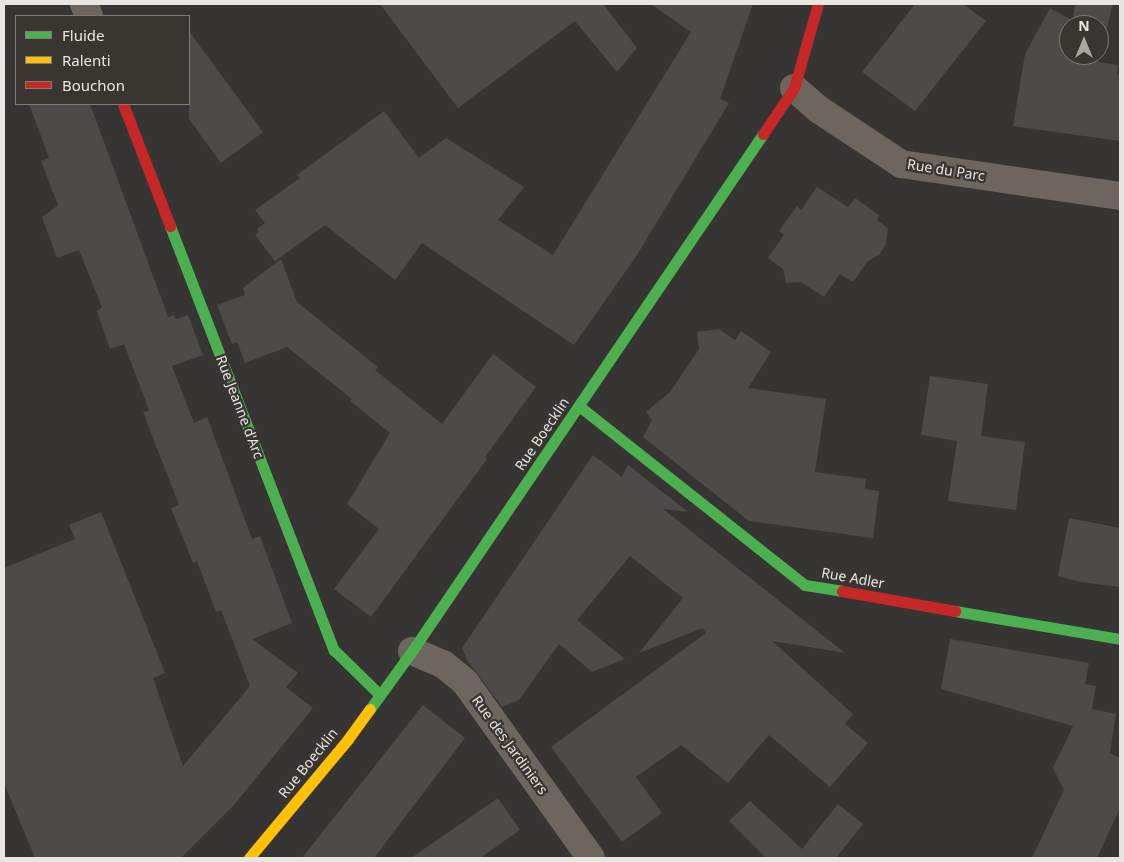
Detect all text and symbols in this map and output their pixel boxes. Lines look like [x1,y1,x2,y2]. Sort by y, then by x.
legend [15,15,190,105]
north arrow [1059,15,1109,65]
text: N [1078,16,1090,35]
text: Fluide [62,25,104,45]
text: Ralenti [62,50,111,70]
text: Bouchon [62,75,125,95]
street label: Rue du Parc [906,156,986,184]
street label: Rue Jeanne d'Arc [213,353,267,461]
street label: Rue Boecklin [511,394,573,474]
street label: Rue Adler [820,564,886,592]
street label: Rue des Jardiniers [469,692,551,798]
street label: Rue Boecklin [275,725,341,801]

